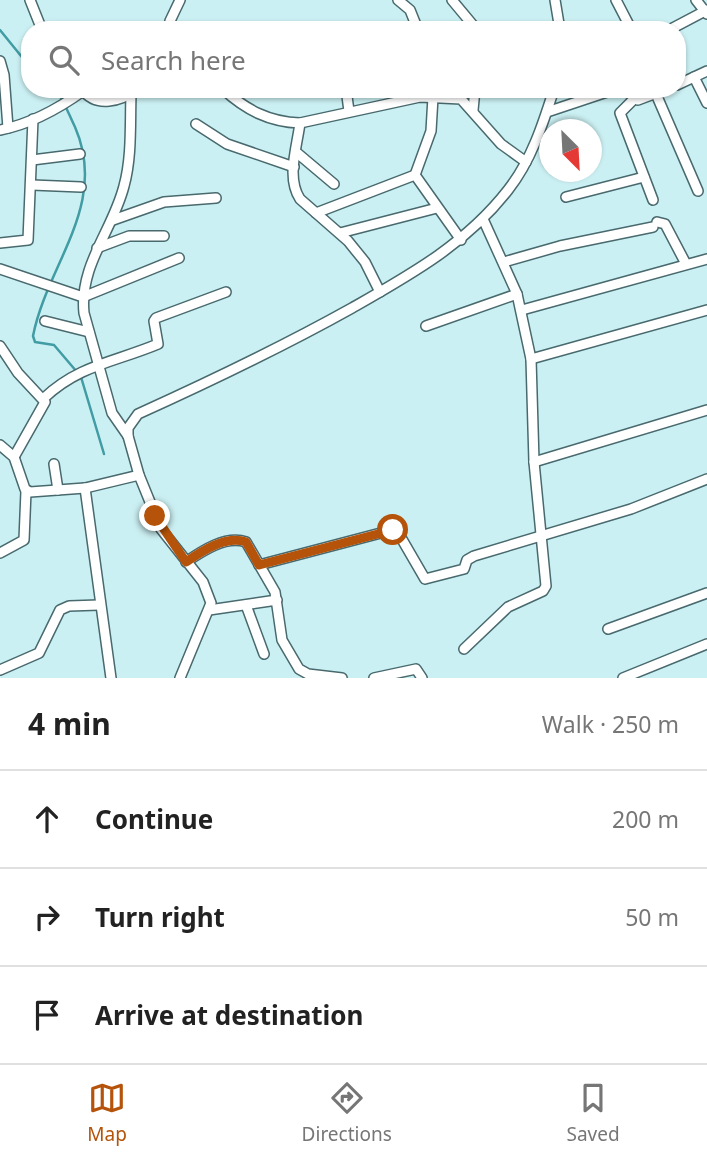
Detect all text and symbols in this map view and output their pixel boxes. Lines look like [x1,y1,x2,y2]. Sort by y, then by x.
search box [21,21,686,98]
icon: search [45,41,83,79]
text: Search here [101,42,246,78]
north arrow [539,119,602,182]
route end [139,500,170,531]
route start [377,514,408,545]
text: 4 min [28,703,111,744]
text: Walk · 250 m [542,708,679,740]
icon: ahead [28,800,66,838]
text: Continue [95,801,213,837]
text: 200 m [612,803,679,835]
icon: right [28,898,66,936]
text: Turn right [95,899,225,935]
text: 50 m [625,901,679,933]
icon: arrive [28,996,66,1034]
text: Arrive at destination [95,997,364,1033]
tab: Map [87,1079,127,1147]
tab: Directions [302,1079,392,1147]
tab: Saved [566,1079,620,1147]

